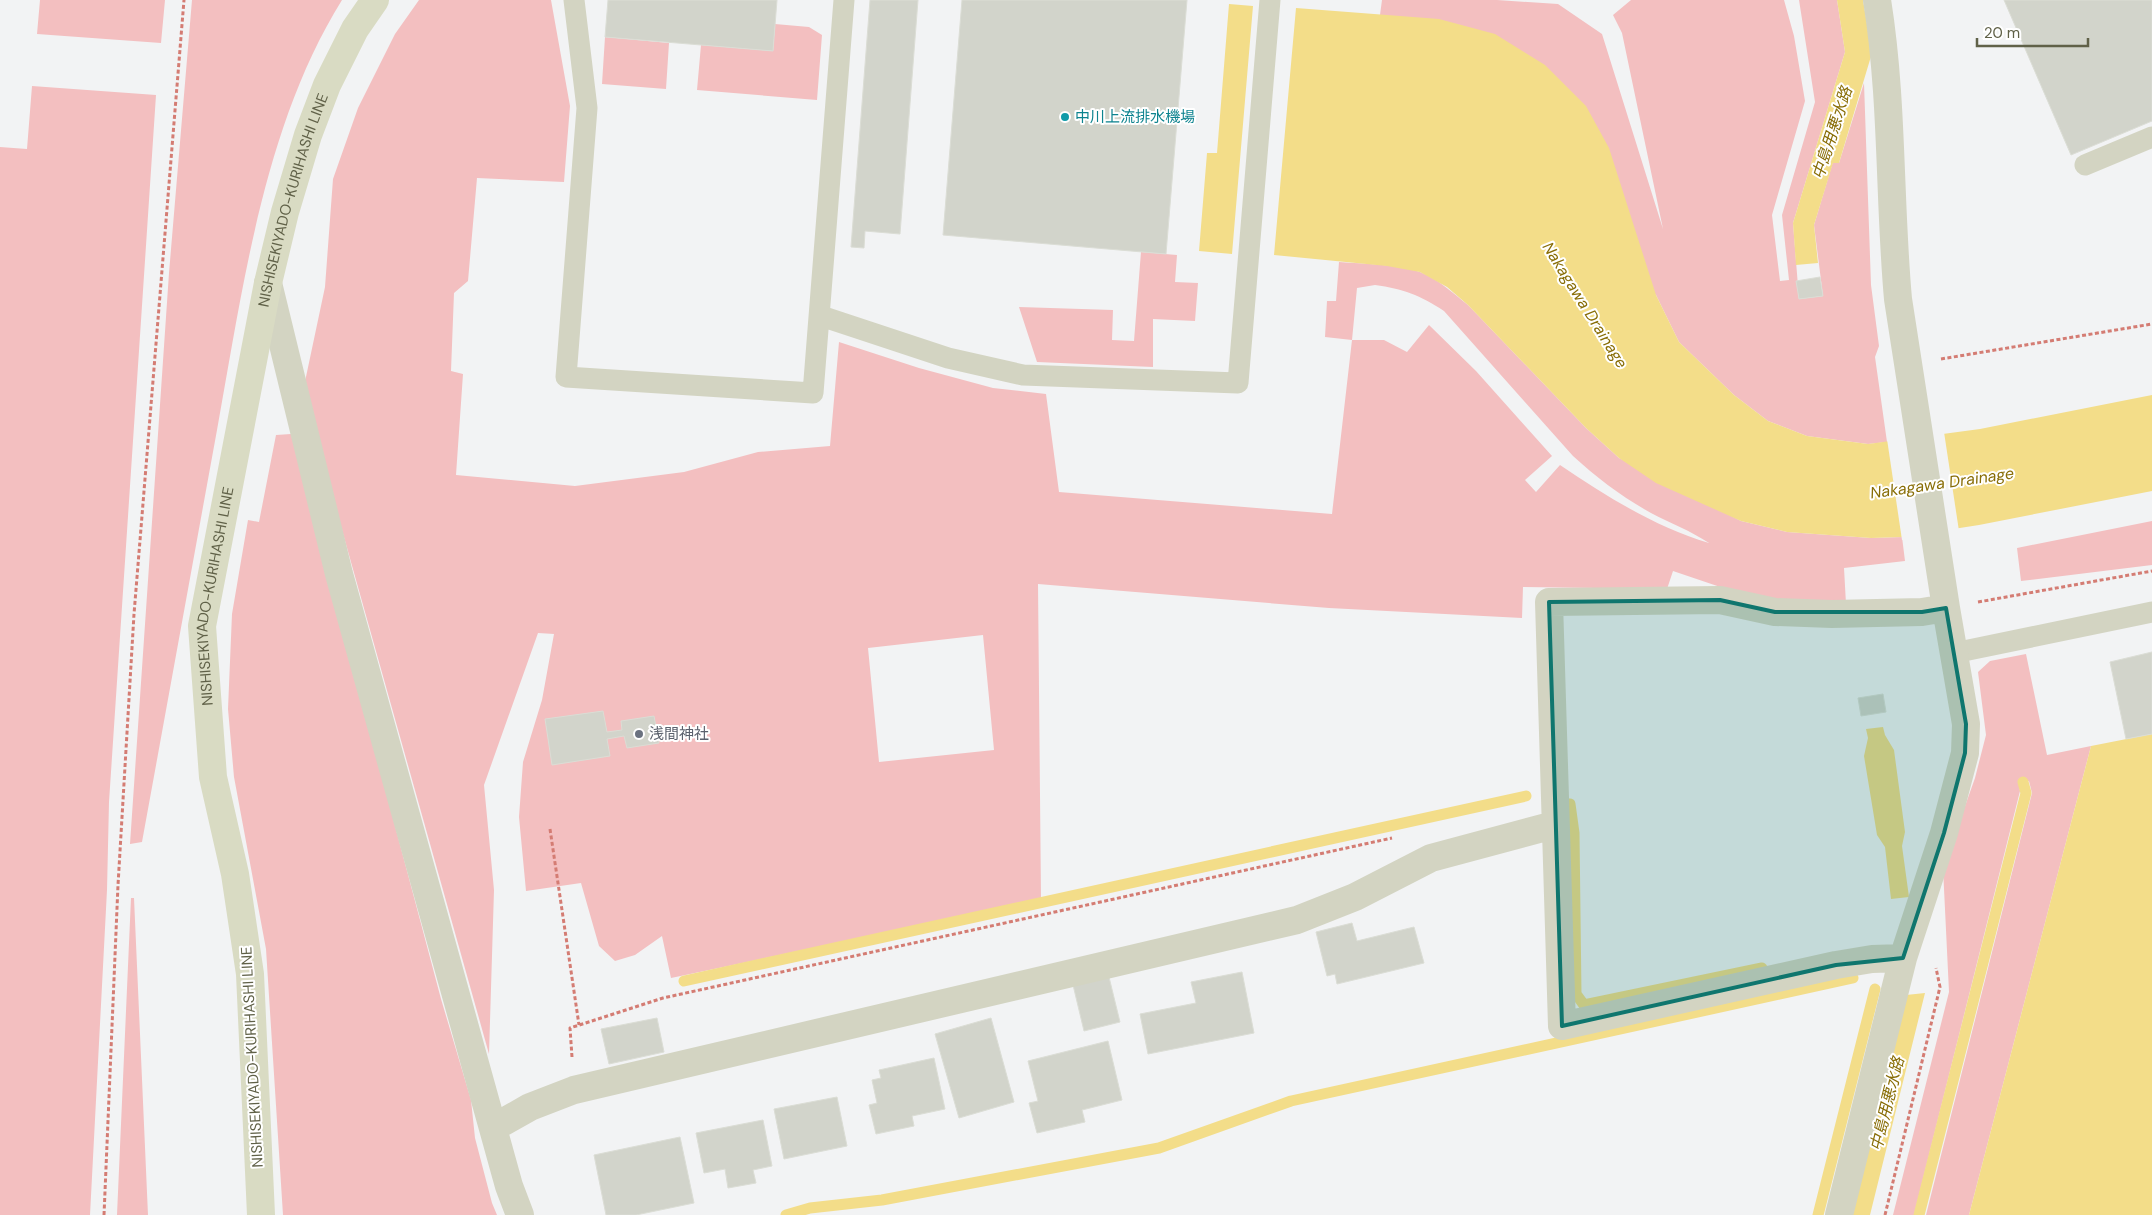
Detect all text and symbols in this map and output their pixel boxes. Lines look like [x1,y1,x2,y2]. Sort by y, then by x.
scale bar [1977,15,2088,47]
text: 20 m [1984,23,2020,43]
water label: 中島用悪水路 [1807,82,1857,182]
street label: NISHISEKIYADO-KURIHASHI LINE [254,91,333,309]
place label: 中川上流排水機場 [1075,107,1195,127]
marker: 中川上流排水機場 [1059,111,1071,123]
water label: Nakagawa Drainage [1538,238,1632,372]
water label: Nakagawa Drainage [1869,463,2015,503]
street label: NISHISEKIYADO-KURIHASHI LINE [192,485,239,706]
place label: 浅間神社 [649,724,709,744]
marker: 浅間神社 [633,728,645,740]
street label: NISHISEKIYADO-KURIHASHI LINE [236,946,268,1168]
water label: 中島用悪水路 [1865,1053,1909,1153]

